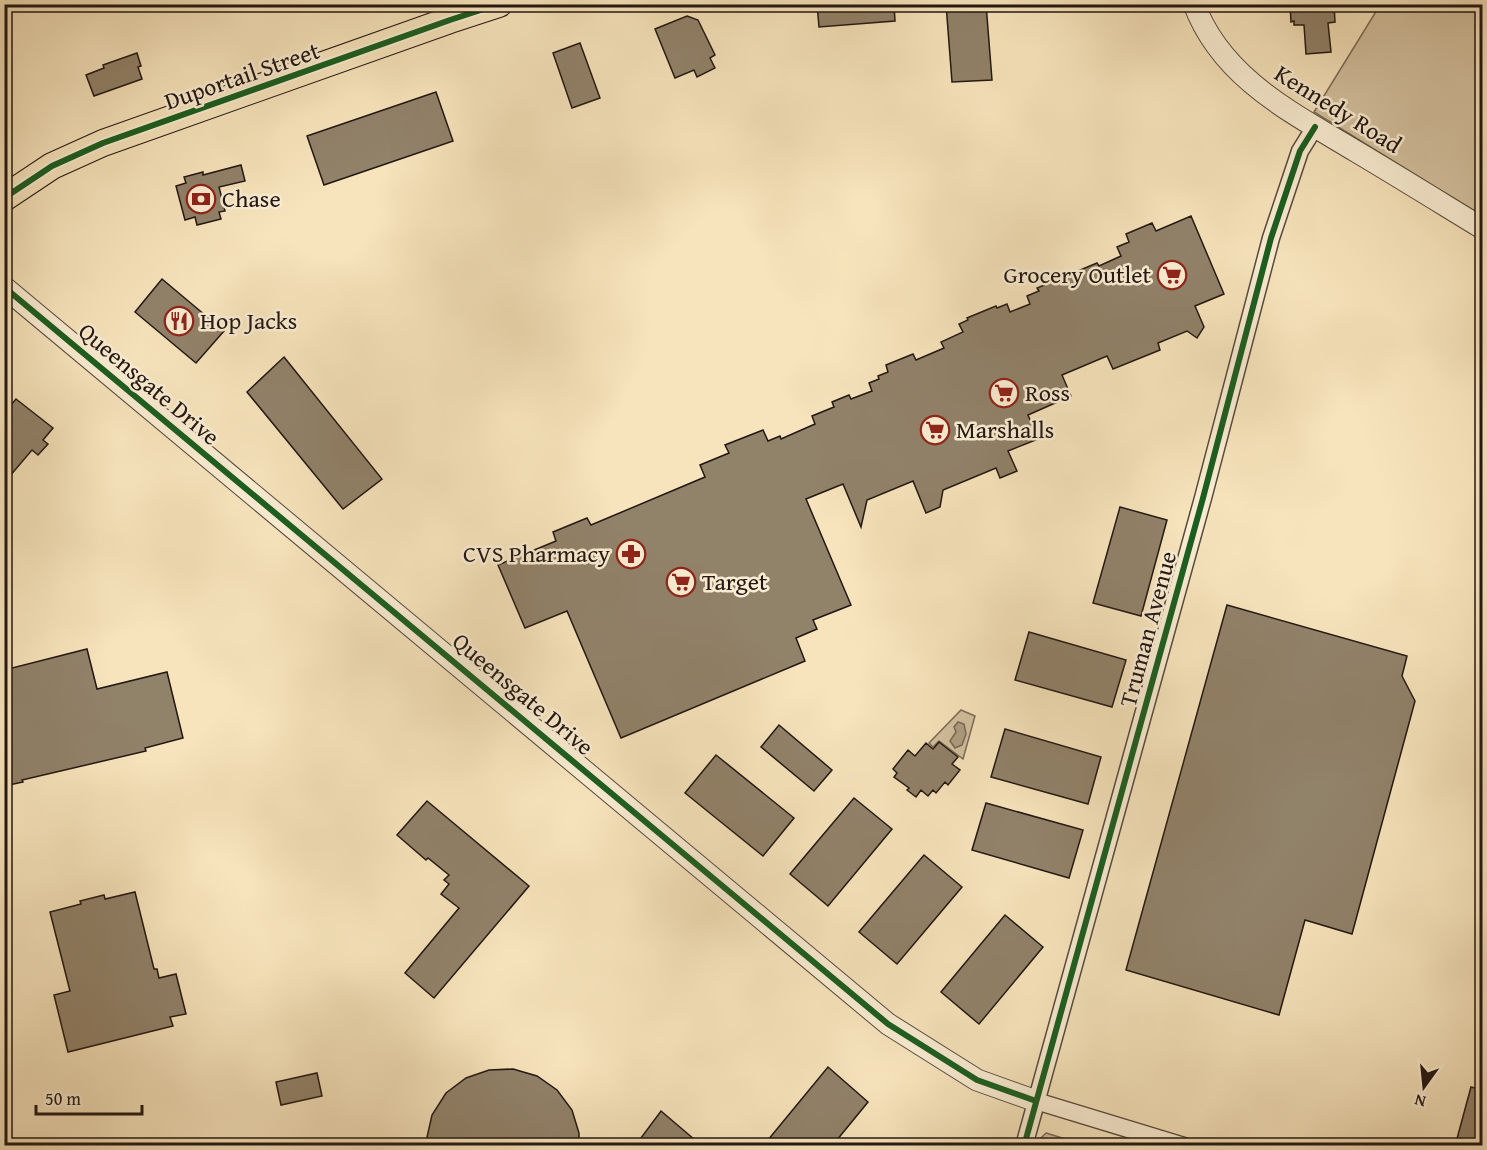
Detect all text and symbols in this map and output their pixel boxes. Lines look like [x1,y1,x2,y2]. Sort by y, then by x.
street label: Duportail Street [160,32,325,118]
street label: Kennedy Road [1268,56,1409,162]
place label: Chase [222,181,281,216]
bank icon: Chase [185,183,217,215]
place label: Grocery Outlet [1004,257,1152,292]
supermarket icon: Grocery Outlet [1156,259,1188,291]
place label: Hop Jacks [200,303,297,338]
restaurant icon: Hop Jacks [163,305,195,337]
street label: Queensgate Drive [71,314,228,453]
place label: Ross [1025,375,1070,410]
supermarket icon: Ross [988,377,1020,409]
place label: Marshalls [956,412,1054,447]
supermarket icon: Marshalls [919,414,951,446]
place label: CVS Pharmacy [463,536,610,571]
pharmacy icon: CVS Pharmacy [615,538,647,570]
street label: Truman Avenue [1110,547,1185,711]
place label: Target [702,564,768,599]
supermarket icon: Target [665,566,697,598]
street label: Queensgate Drive [445,624,602,763]
north arrow [1394,1057,1454,1117]
scale bar [36,1078,142,1116]
text: 50 m [45,1085,81,1112]
text: N [1412,1088,1428,1114]

